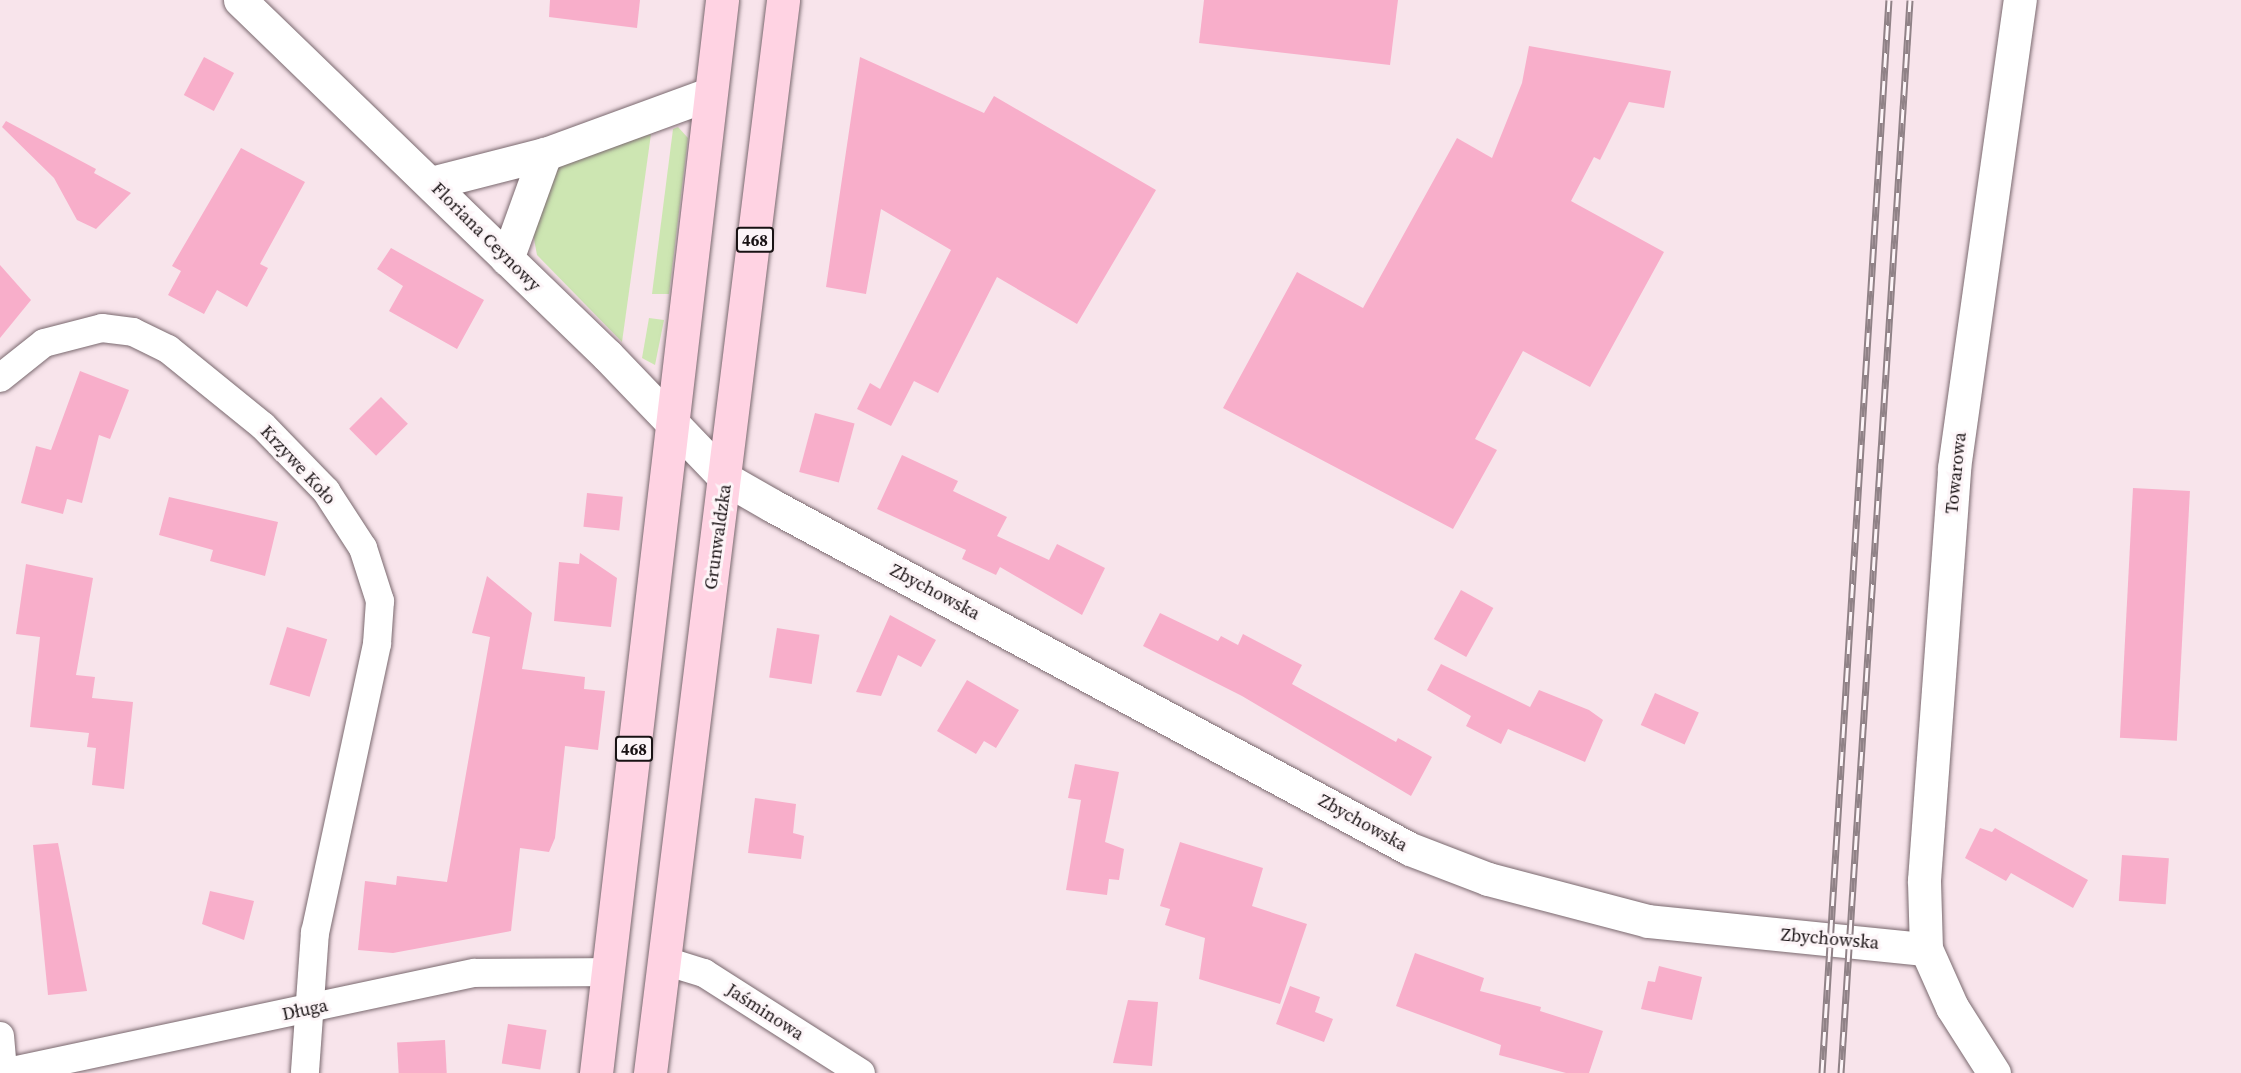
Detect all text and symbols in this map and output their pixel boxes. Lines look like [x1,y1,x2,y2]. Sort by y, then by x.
street label: Floriana Ceynowy [427,178,545,296]
road number: 468 [736,227,774,253]
street label: Krzywe Koło [256,421,340,509]
street label: Towarowa [1941,431,1971,515]
street label: Grunwaldzka [700,483,736,591]
street label: Zbychowska [886,559,984,625]
road number: 468 [614,736,654,762]
street label: Zbychowska [1315,790,1411,856]
street label: Zbychowska [1780,924,1880,954]
street label: Jaśminowa [722,979,808,1045]
street label: Długa [280,995,330,1025]

